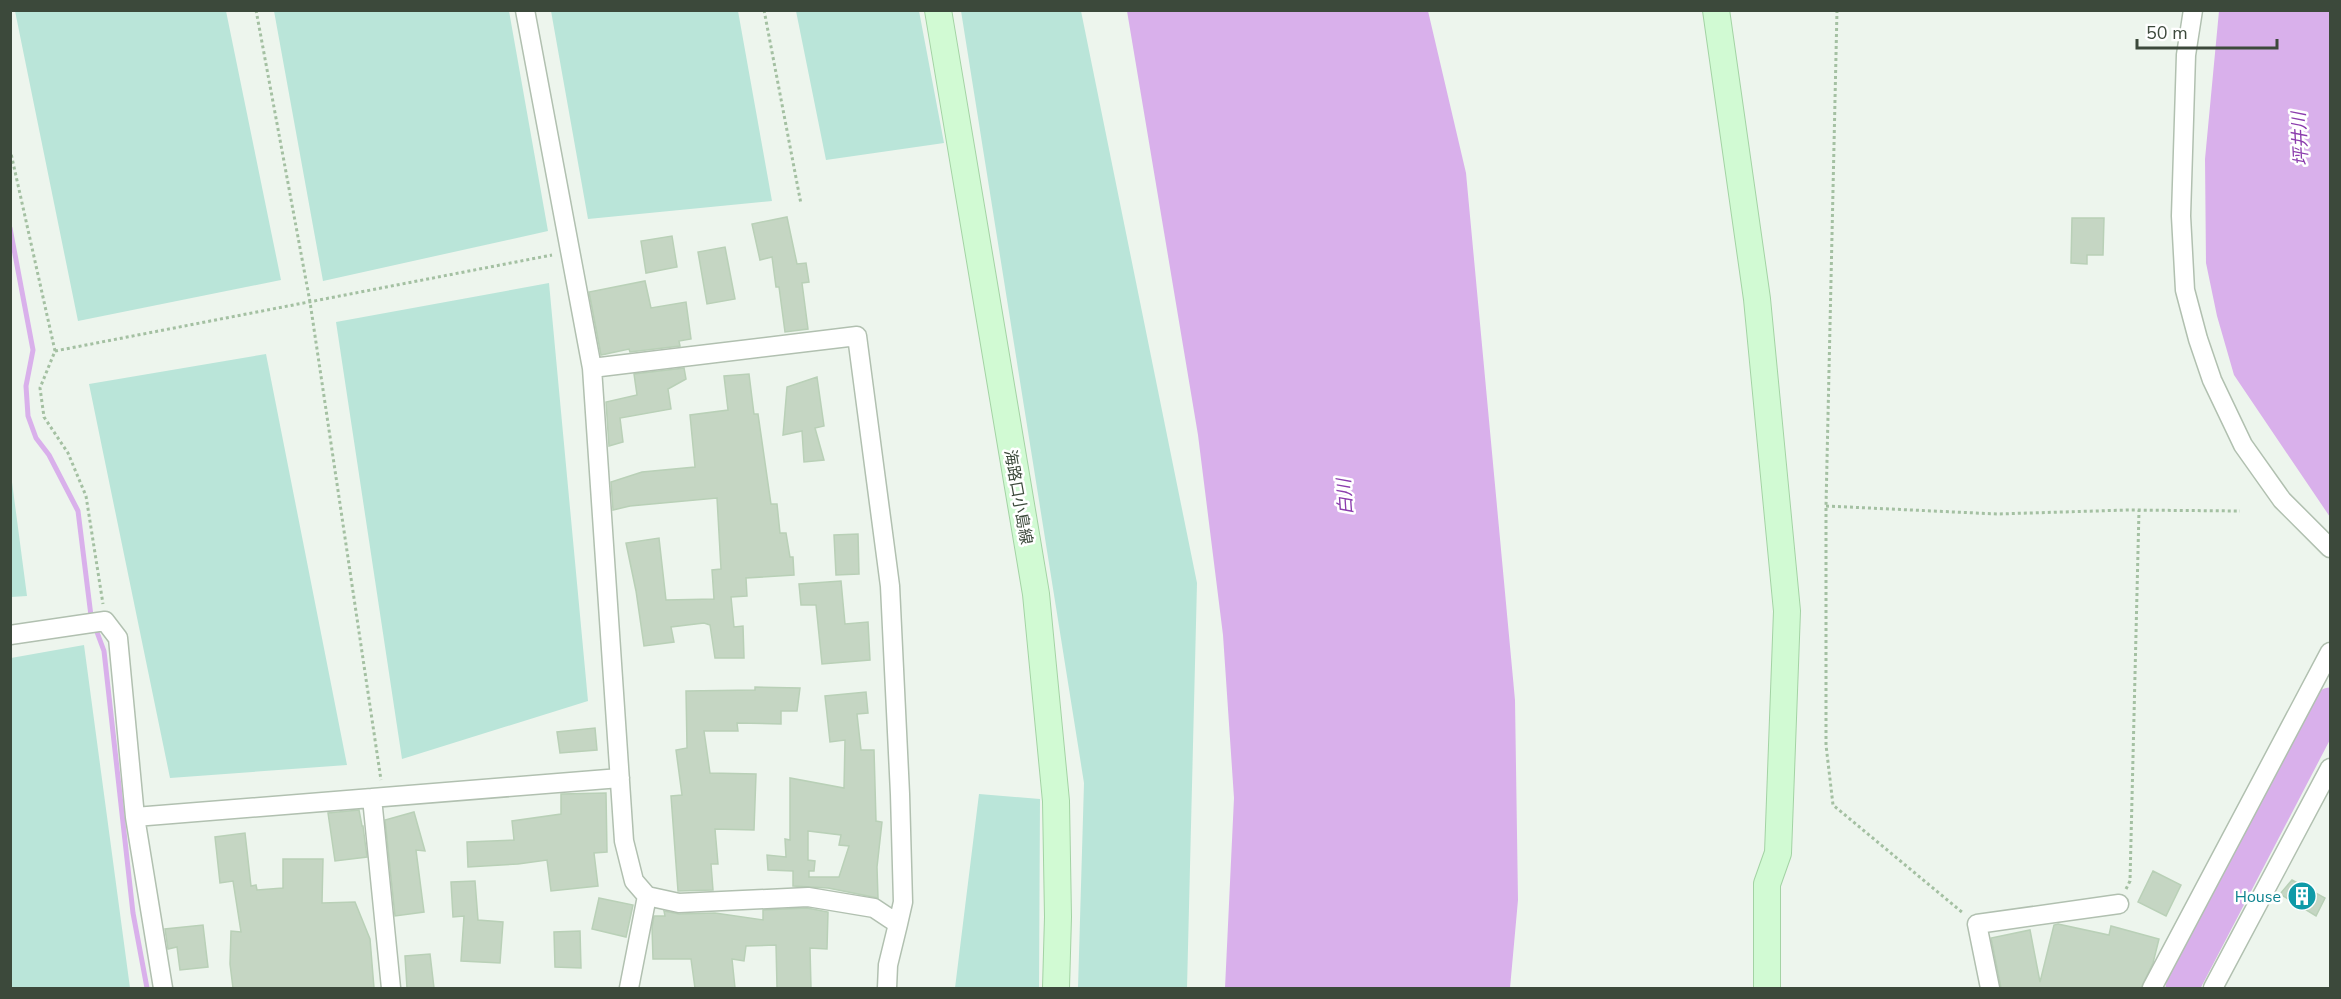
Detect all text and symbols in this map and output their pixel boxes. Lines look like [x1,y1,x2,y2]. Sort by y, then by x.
scale bar [2137,12,2276,50]
text: 50 m [2146,21,2188,45]
water label: 坪井川 [2286,109,2313,167]
street label: 海路口小島線 [999,448,1037,546]
water label: 白川 [1332,476,1358,516]
building icon: House [2286,880,2318,912]
place label: House [2235,886,2281,908]

